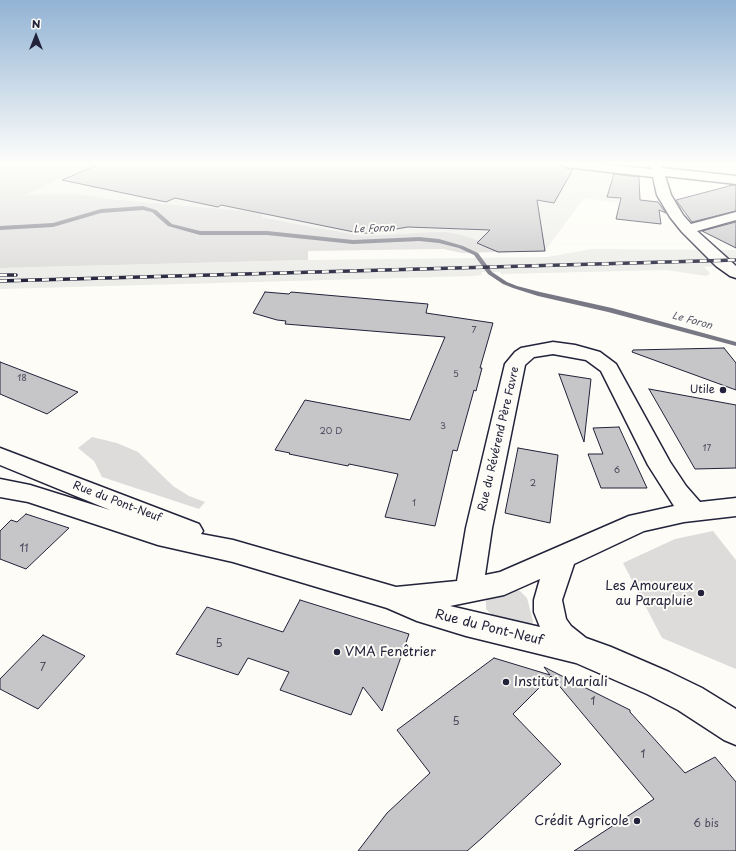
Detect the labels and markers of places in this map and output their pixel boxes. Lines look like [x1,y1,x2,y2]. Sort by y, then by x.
place label: Utile [690,383,715,397]
marker: Utile [718,385,728,395]
place label: Les Amoureux au Parapluie [605,578,693,609]
marker: Les Amoureux au Parapluie [696,588,706,598]
place label: VMA Fenêtrier [345,644,436,660]
marker: VMA Fenêtrier [332,647,342,657]
place label: Institut Mariali [514,674,608,690]
marker: Institut Mariali [501,677,511,687]
place label: Crédit Agricole [534,813,629,829]
marker: Crédit Agricole [632,816,642,826]

